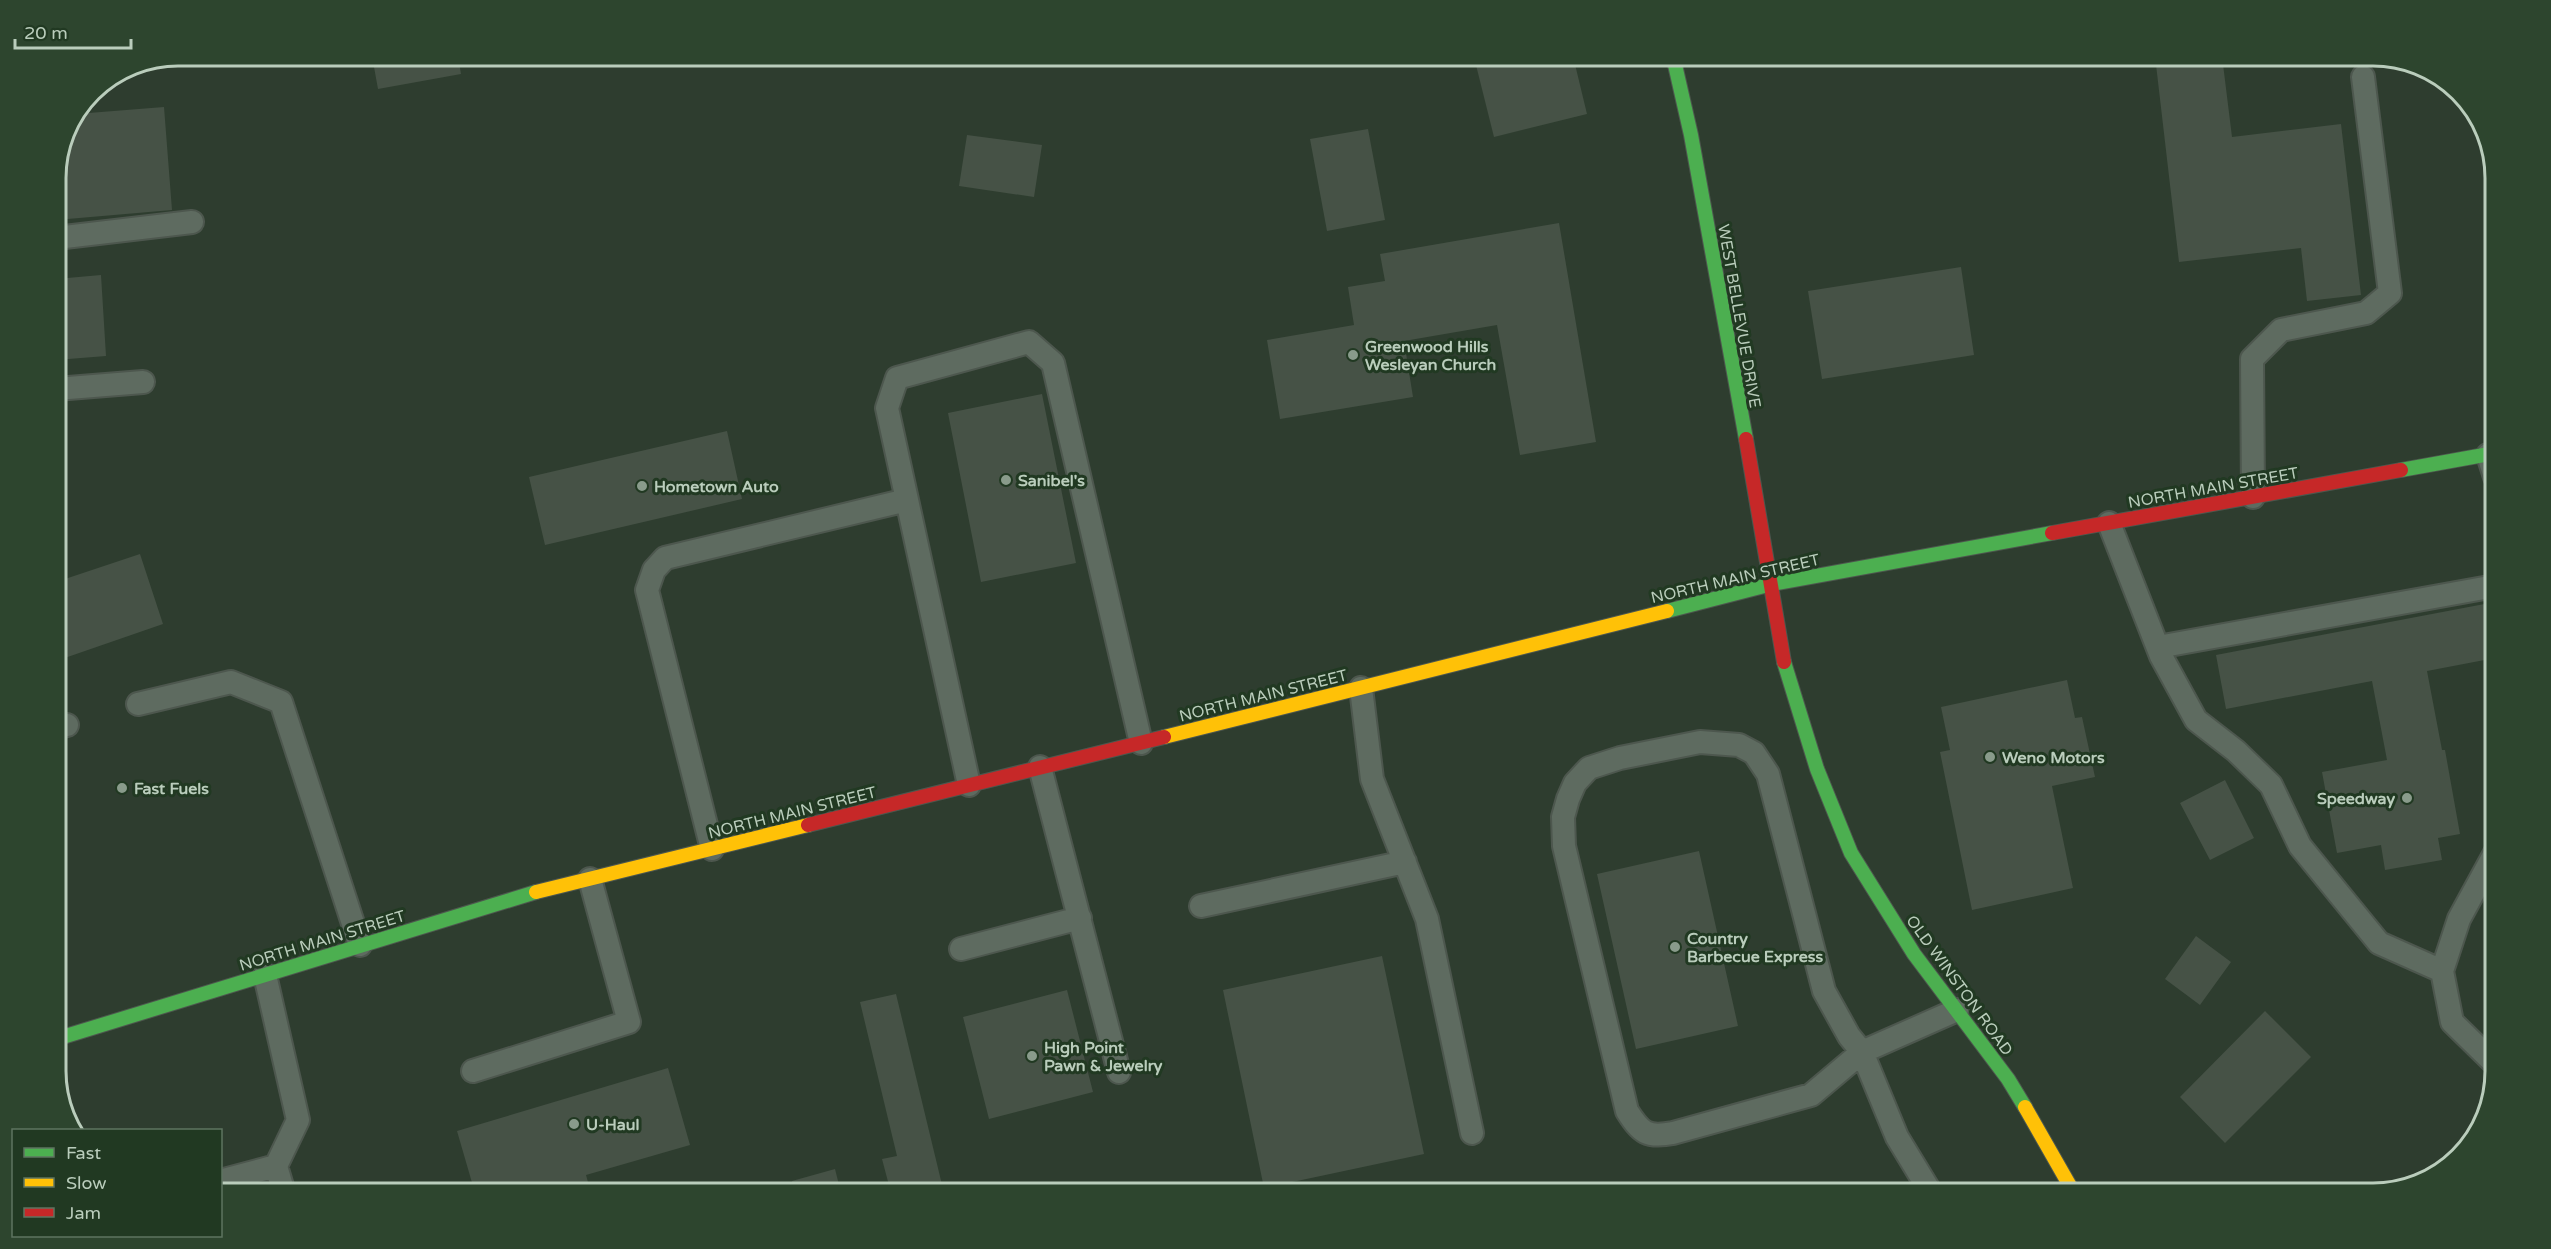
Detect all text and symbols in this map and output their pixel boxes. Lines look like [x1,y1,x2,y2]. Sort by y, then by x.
scale bar [15,12,130,50]
text: 20 m [24,22,68,44]
street label: WEST BELLEVUE DRIVE [1713,223,1765,410]
place label: Greenwood Hills Wesleyan Church [1365,337,1496,375]
marker: Greenwood Hills Wesleyan Church [1346,348,1360,362]
street label: NORTH MAIN STREET [2126,463,2300,513]
place label: Sanibel's [1018,471,1085,491]
marker: Sanibel's [999,473,1013,487]
place label: Hometown Auto [654,477,779,497]
marker: Hometown Auto [635,479,649,493]
street label: NORTH MAIN STREET [1649,550,1822,608]
street label: NORTH MAIN STREET [1177,665,1350,727]
place label: Weno Motors [2002,748,2105,768]
marker: Weno Motors [1983,750,1997,764]
place label: Fast Fuels [134,779,209,799]
marker: Fast Fuels [115,781,129,795]
street label: NORTH MAIN STREET [706,782,879,844]
place label: Speedway [2317,789,2395,809]
marker: Speedway [2400,791,2414,805]
street label: NORTH MAIN STREET [237,906,408,976]
street label: OLD WINSTON ROAD [1902,911,2017,1060]
place label: Country Barbecue Express [1687,929,1823,967]
marker: Country Barbecue Express [1668,940,1682,954]
place label: High Point Pawn & Jewelry [1044,1038,1163,1076]
marker: High Point Pawn & Jewelry [1025,1049,1039,1063]
place label: U-Haul [586,1115,639,1135]
marker: U-Haul [567,1117,581,1131]
legend [12,1129,222,1237]
text: Fast [66,1142,101,1164]
text: Slow [66,1172,107,1194]
text: Jam [66,1202,101,1224]

